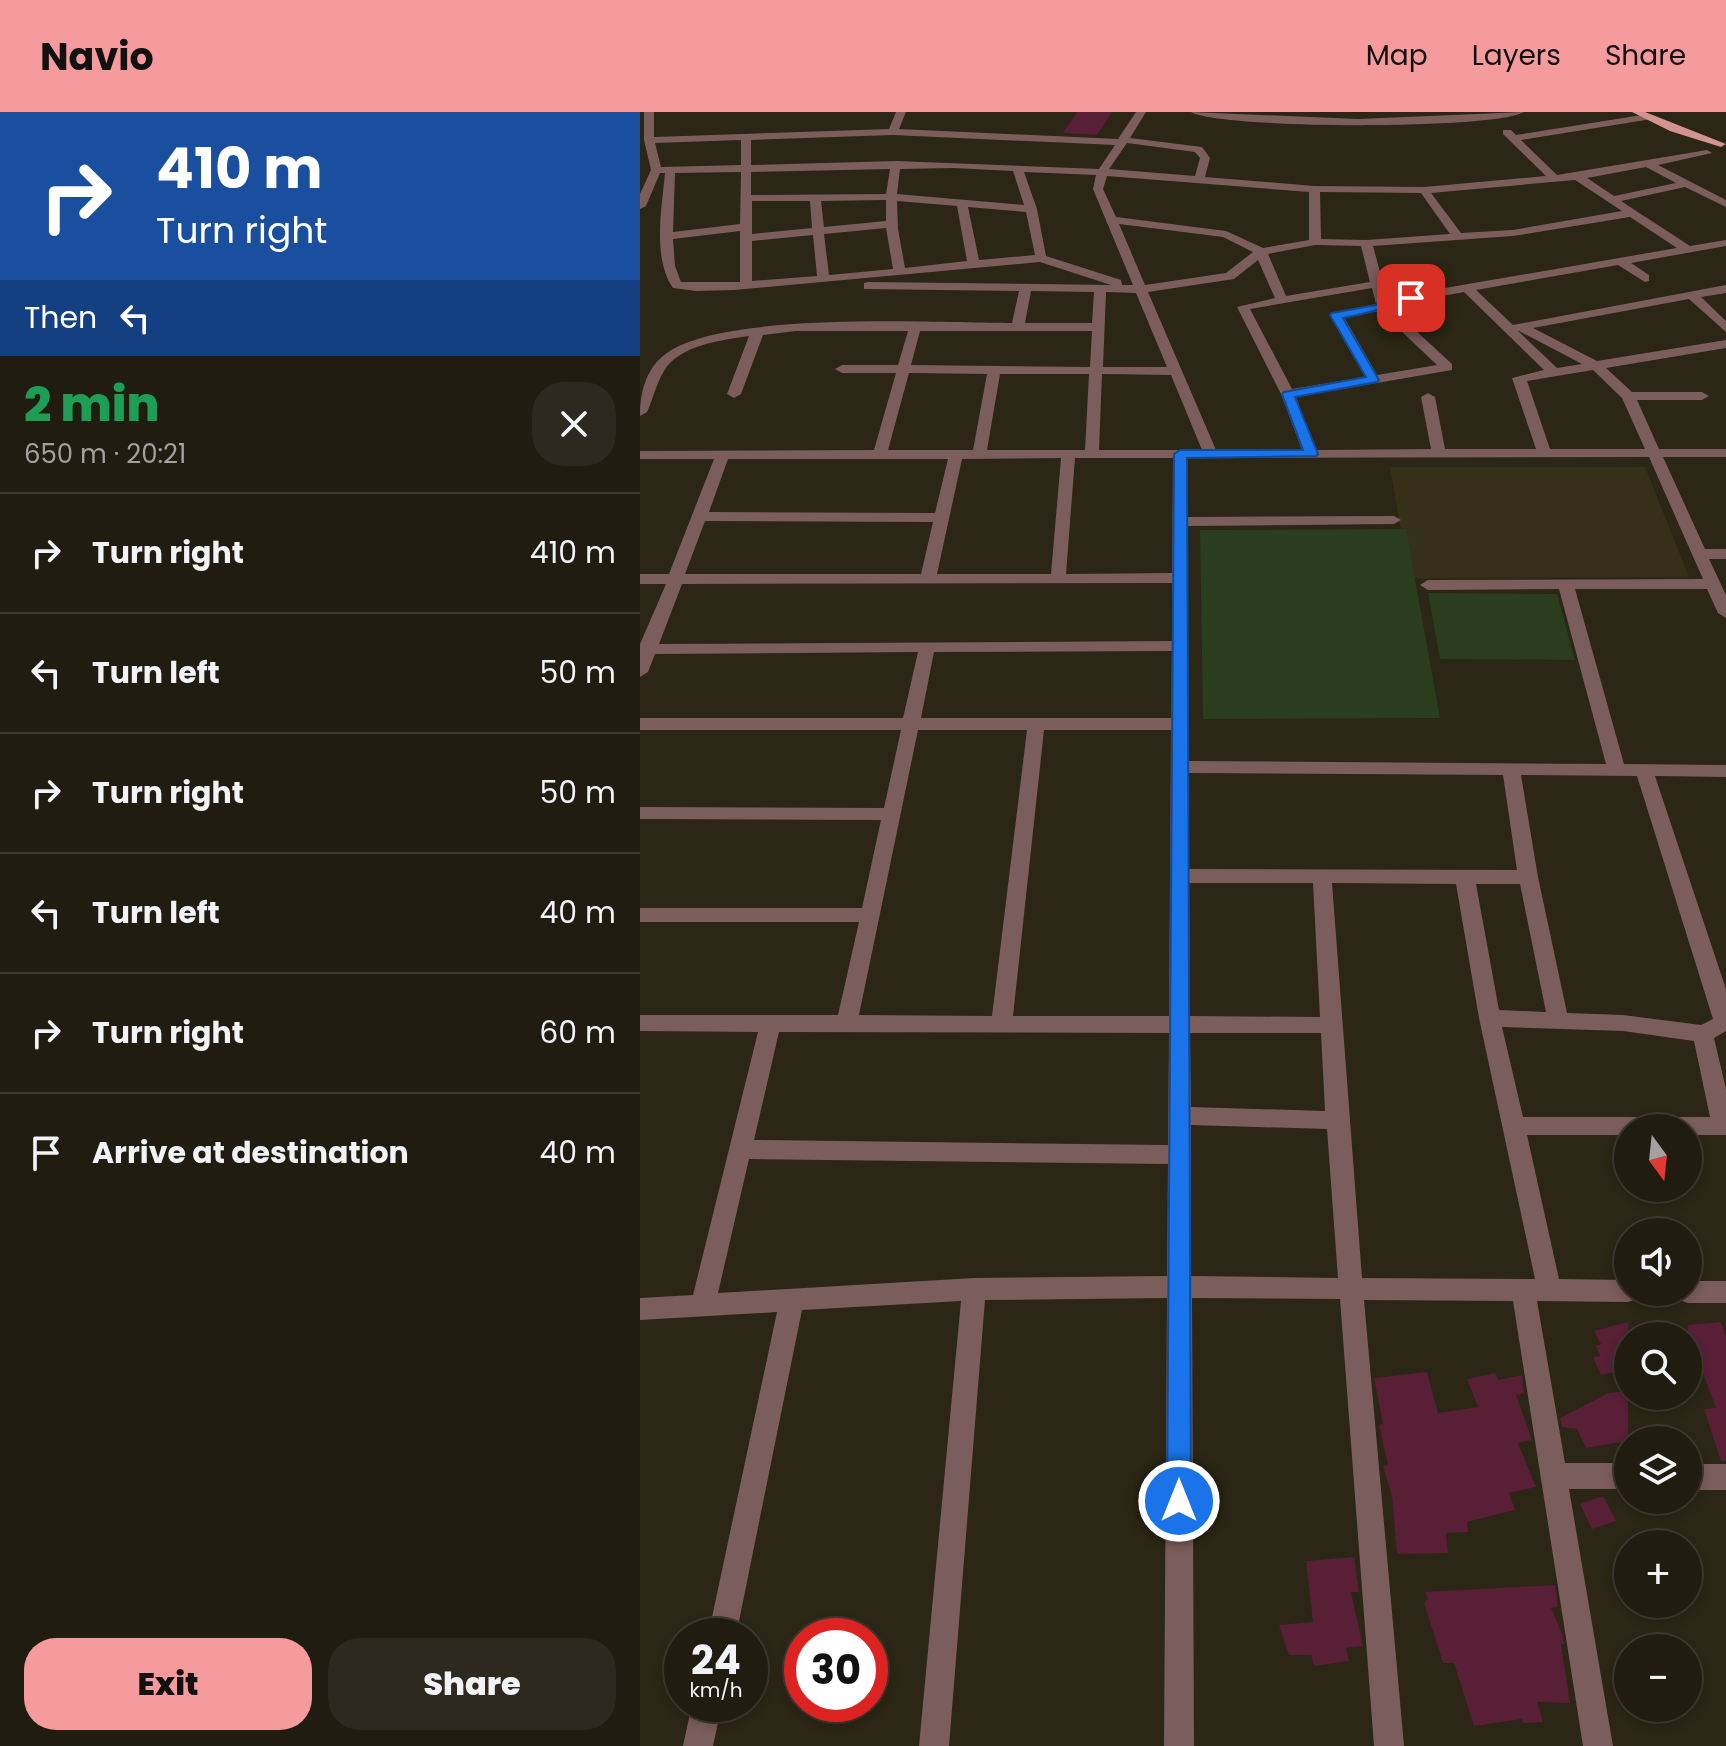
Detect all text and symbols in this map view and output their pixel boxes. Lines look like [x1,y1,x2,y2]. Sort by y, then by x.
text: Navio [40,30,154,83]
text: Map [1366,36,1428,75]
text: Layers [1472,36,1561,75]
text: Share [1605,36,1686,75]
text: 410 m [156,129,323,208]
icon: right [24,144,128,248]
text: Turn right [156,205,327,256]
pin [1377,264,1445,332]
icon: arrive [1389,276,1433,320]
text: Then [24,296,97,339]
icon: left [113,296,157,340]
text: 2 min [24,371,159,438]
button: close [532,382,616,466]
text: 650 m · 20:21 [24,436,186,472]
icon: right [24,531,68,575]
text: Turn right [92,531,244,574]
text: 410 m [530,531,616,574]
icon: left [24,651,68,695]
text: Turn left [92,651,220,694]
text: 50 m [539,651,616,694]
icon: right [24,771,68,815]
text: Turn right [92,771,244,814]
text: 50 m [539,771,616,814]
icon: left [24,891,68,935]
text: Turn left [92,891,220,934]
text: 40 m [539,891,616,934]
icon: right [24,1011,68,1055]
text: Turn right [92,1011,244,1054]
text: 60 m [539,1011,616,1054]
north arrow [1614,1114,1702,1202]
map controls [1614,1114,1702,1722]
icon: arrive [24,1131,68,1175]
text: Arrive at destination [92,1131,409,1174]
text: 40 m [539,1131,616,1174]
button: sound [1614,1218,1702,1306]
button: search [1614,1322,1702,1410]
button: layers [1614,1426,1702,1514]
position arrow [1137,1459,1221,1543]
button: + [1614,1530,1702,1618]
speed limit sign: 30 [784,1618,888,1722]
text: 24 [691,1632,741,1688]
button: − [1614,1634,1702,1722]
button: Exit [24,1638,312,1730]
button: Share [328,1638,616,1730]
text: km/h [689,1676,743,1704]

